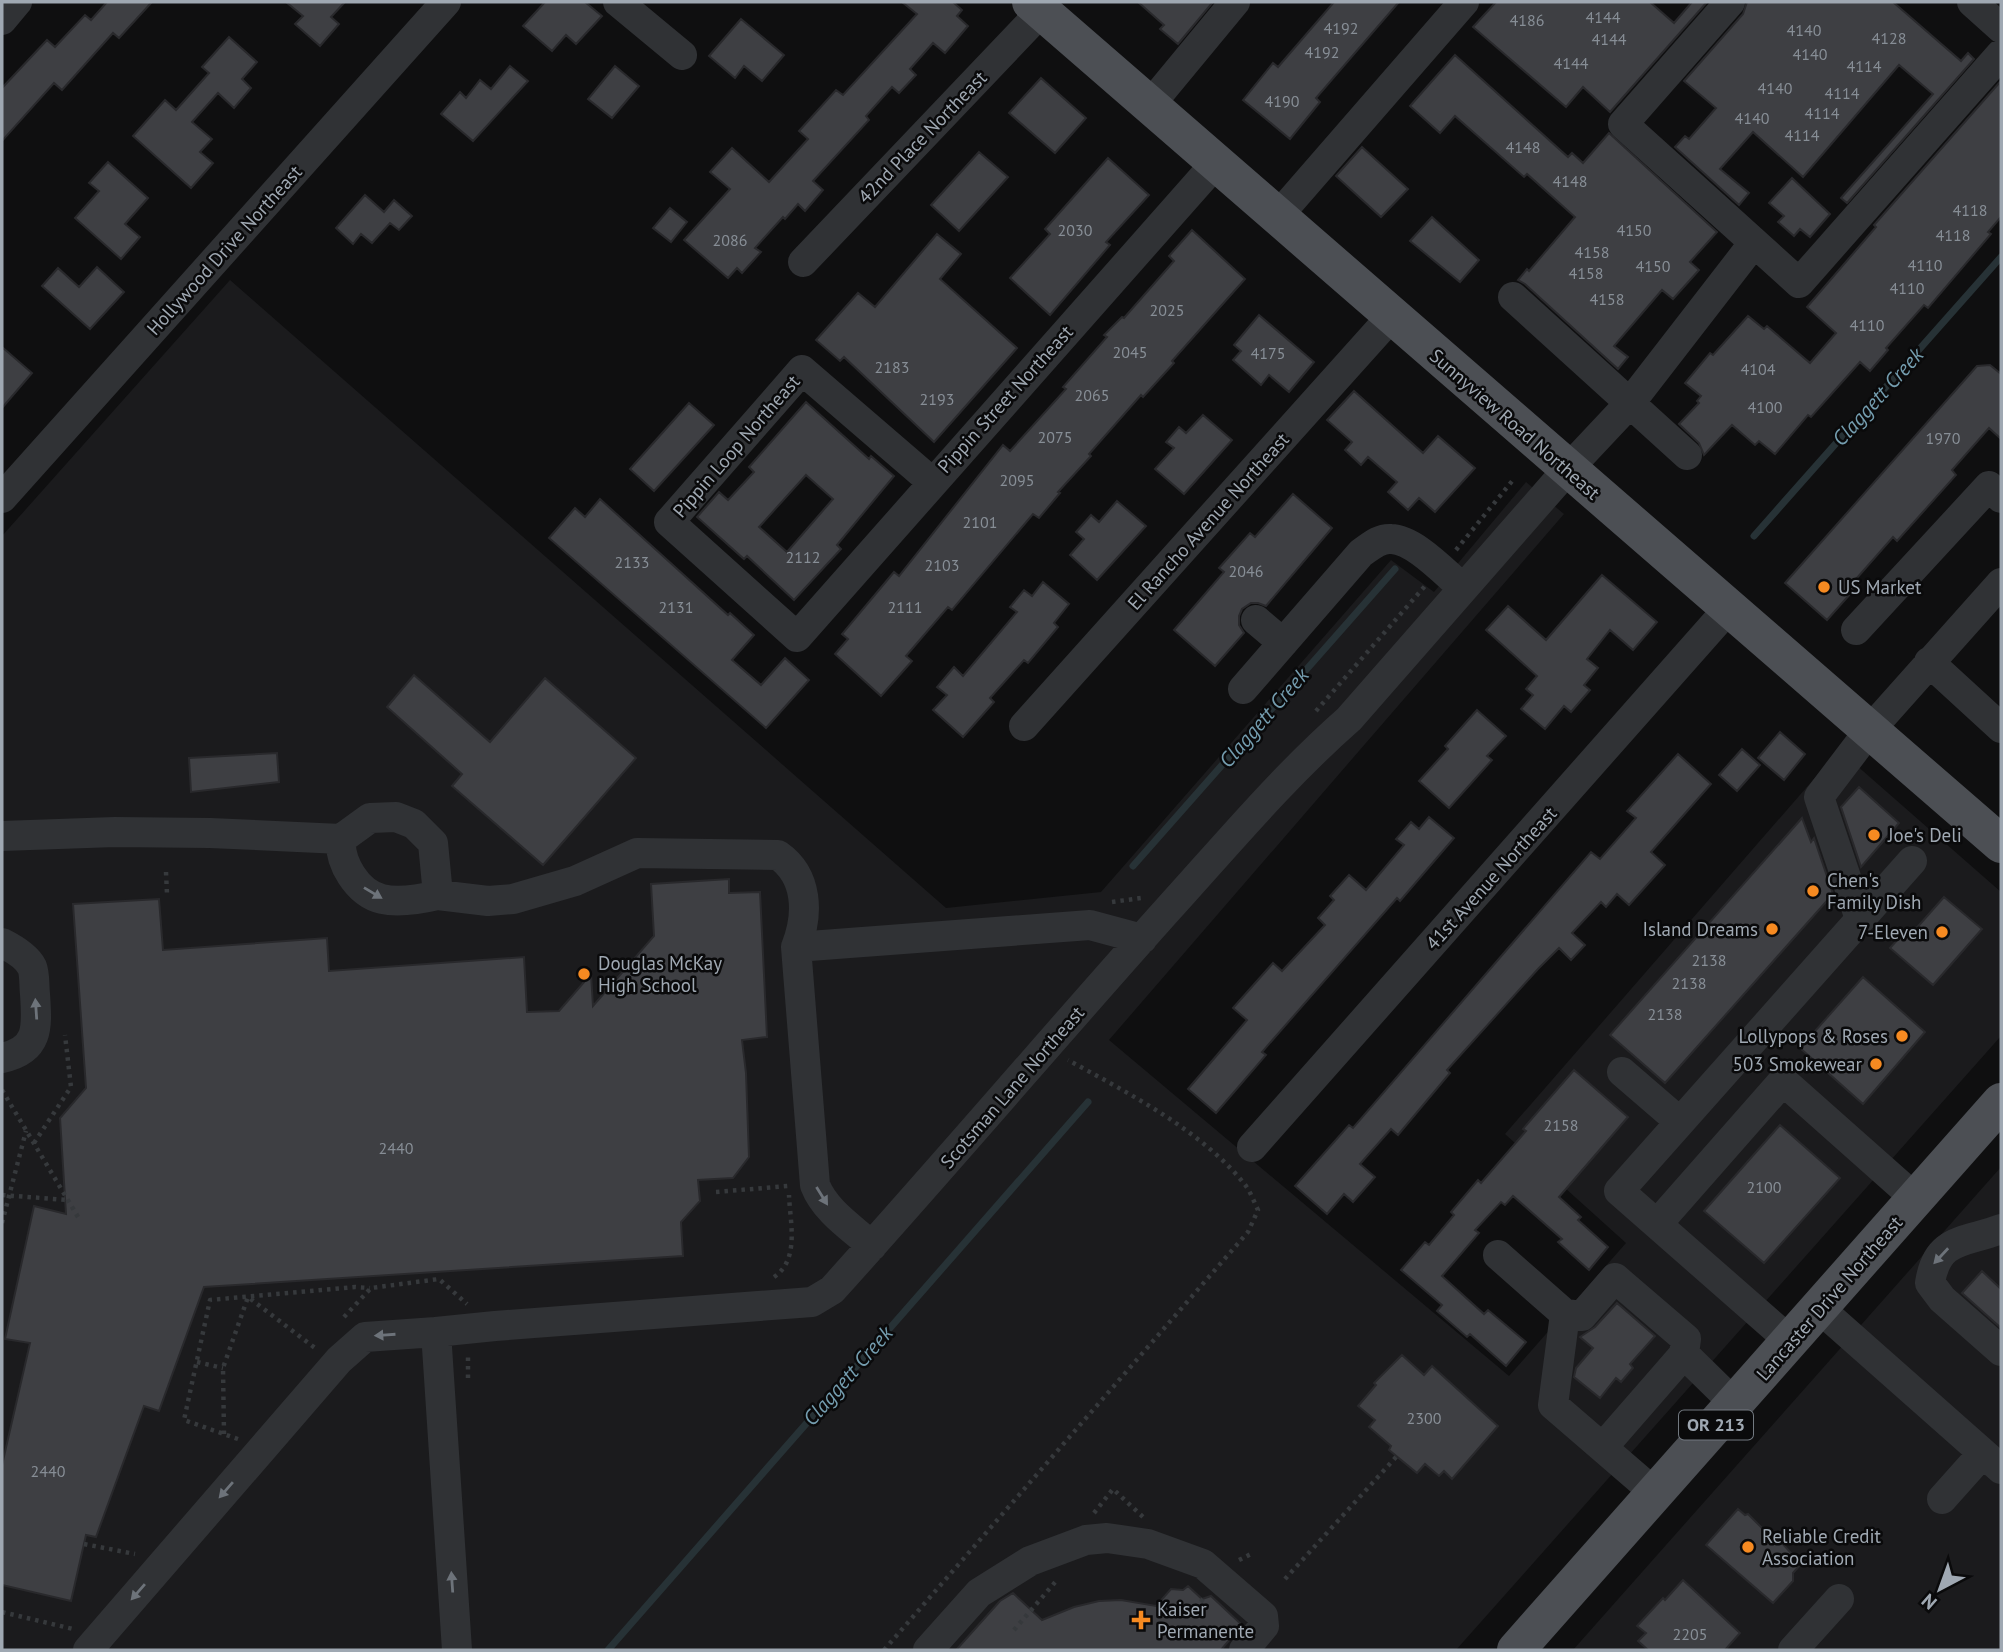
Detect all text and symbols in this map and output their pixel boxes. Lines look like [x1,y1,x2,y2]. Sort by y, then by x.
house number: 4144 [1586,7,1621,27]
house number: 4186 [1510,10,1544,30]
house number: 4192 [1324,18,1358,38]
house number: 4140 [1787,20,1822,40]
house number: 4128 [1872,28,1906,48]
house number: 4144 [1592,29,1627,49]
house number: 4192 [1305,42,1339,62]
house number: 4140 [1793,44,1828,64]
house number: 4144 [1554,53,1589,73]
house number: 4114 [1847,56,1882,76]
street label: 42nd Place Northeast [853,65,992,208]
house number: 4140 [1758,78,1793,98]
house number: 4114 [1825,83,1860,103]
house number: 4190 [1265,91,1300,111]
house number: 4114 [1805,103,1840,123]
house number: 4140 [1735,108,1770,128]
house number: 4114 [1785,125,1820,145]
house number: 4148 [1506,137,1540,157]
street label: Hollywood Drive Northeast [141,160,307,340]
house number: 4148 [1553,171,1587,191]
house number: 4118 [1953,200,1987,220]
house number: 2030 [1058,220,1093,240]
house number: 4150 [1617,220,1652,240]
house number: 4118 [1936,225,1970,245]
house number: 2086 [713,230,747,250]
house number: 4158 [1575,242,1609,262]
house number: 4110 [1908,255,1943,275]
house number: 4150 [1636,256,1671,276]
house number: 4158 [1569,263,1603,283]
house number: 4110 [1890,278,1925,298]
house number: 4158 [1590,289,1624,309]
house number: 2025 [1150,300,1184,320]
house number: 4110 [1850,315,1885,335]
street label: Pippin Street Northeast [932,320,1078,478]
water label: Claggett Creek [1826,341,1930,452]
house number: 2045 [1113,342,1147,362]
house number: 4175 [1251,343,1285,363]
street label: Sunnyview Road Northeast [1425,343,1606,505]
house number: 2183 [875,357,909,377]
house number: 4104 [1741,359,1776,379]
street label: Pippin Loop Northeast [667,369,805,522]
house number: 2065 [1075,385,1109,405]
house number: 2193 [920,389,954,409]
house number: 4100 [1748,397,1783,417]
house number: 2075 [1038,427,1072,447]
street label: El Rancho Avenue Northeast [1122,427,1294,615]
house number: 1970 [1926,428,1961,448]
house number: 2095 [1000,470,1034,490]
house number: 2101 [963,512,997,532]
house number: 2112 [786,547,820,567]
house number: 2133 [615,552,649,572]
house number: 2103 [925,555,959,575]
house number: 2046 [1229,561,1263,581]
place label: US Market [1838,575,1922,599]
marker: US Market [1816,579,1832,595]
house number: 2131 [659,597,693,617]
house number: 2111 [888,597,922,617]
water label: Claggett Creek [1213,661,1315,773]
street label: 41st Avenue Northeast [1420,801,1562,955]
place label: Joe's Deli [1887,823,1962,847]
marker: Joe's Deli [1866,827,1882,843]
place label: Chen's Family Dish [1827,868,1921,914]
marker: Chen's Family Dish [1805,883,1821,899]
one-way arrow [364,887,383,899]
place label: Island Dreams [1642,917,1758,941]
place label: 7-Eleven [1858,920,1928,944]
marker: Island Dreams [1764,921,1780,937]
marker: 7-Eleven [1934,924,1950,940]
house number: 2138 [1692,950,1726,970]
place label: Douglas McKay High School [598,951,722,997]
marker: Douglas McKay High School [576,966,592,982]
house number: 2138 [1672,973,1706,993]
one-way arrow [30,998,41,1020]
street label: Scotsman Lane Northeast [935,1000,1089,1173]
house number: 2138 [1648,1004,1682,1024]
place label: Lollypops & Roses [1739,1024,1888,1048]
marker: Lollypops & Roses [1894,1028,1910,1044]
place label: 503 Smokewear [1733,1052,1863,1076]
marker: 503 Smokewear [1868,1056,1884,1072]
house number: 2158 [1544,1115,1578,1135]
house number: 2440 [379,1138,414,1158]
house number: 2100 [1747,1177,1782,1197]
one-way arrow [815,1186,828,1206]
street label: Lancaster Drive Northeast [1751,1210,1908,1385]
one-way arrow [1932,1248,1949,1265]
water label: Claggett Creek [797,1319,899,1431]
one-way arrow [374,1330,396,1341]
house number: 2300 [1407,1408,1442,1428]
road number: OR 213 [1679,1410,1753,1440]
house number: 2440 [31,1461,66,1481]
one-way arrow [219,1482,234,1499]
place label: Reliable Credit Association [1762,1524,1882,1570]
marker: Reliable Credit Association [1740,1539,1756,1555]
north arrow [1905,1554,1975,1624]
one-way arrow [446,1571,457,1593]
one-way arrow [130,1583,146,1601]
text: N [1916,1589,1941,1615]
place label: Kaiser Permanente [1157,1597,1254,1643]
marker: Kaiser Permanente [1131,1610,1151,1630]
house number: 2205 [1673,1624,1707,1644]

